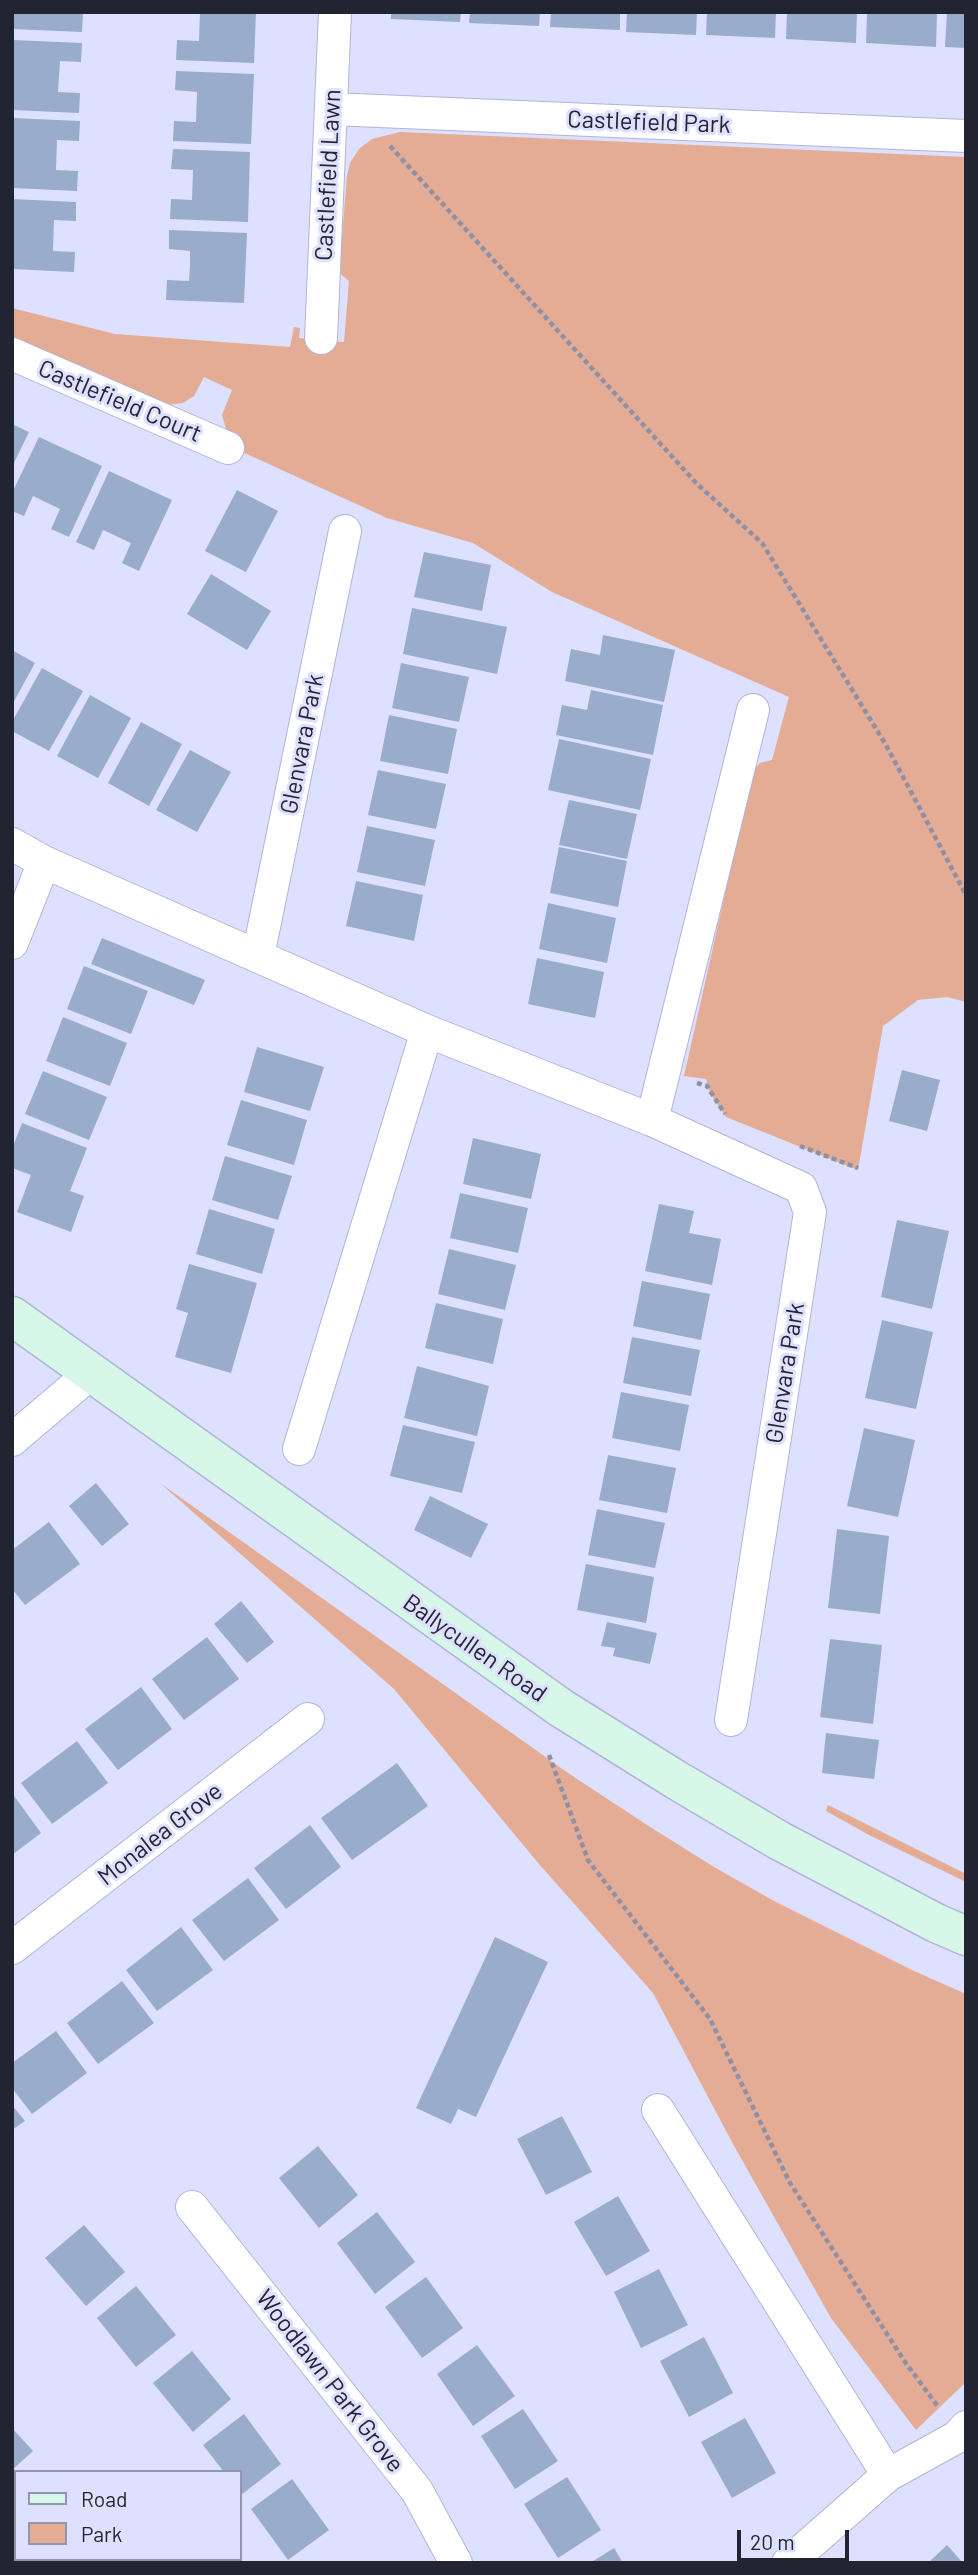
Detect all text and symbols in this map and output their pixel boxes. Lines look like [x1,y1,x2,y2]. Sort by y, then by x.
street label: Castlefield Lawn [309,88,347,262]
street label: Castlefield Park [567,105,731,139]
street label: Castlefield Court [34,354,206,448]
street label: Glenvara Park [274,672,330,816]
street label: Glenvara Park [760,1301,810,1445]
street label: Ballycullen Road [398,1588,552,1708]
street label: Monalea Grove [92,1776,228,1892]
street label: Woodlawn Park Grove [250,2284,410,2478]
legend [14,2470,242,2561]
text: Road [81,2486,127,2511]
scale bar [740,2516,852,2560]
text: Park [81,2521,122,2546]
text: 20 m [750,2529,795,2554]

